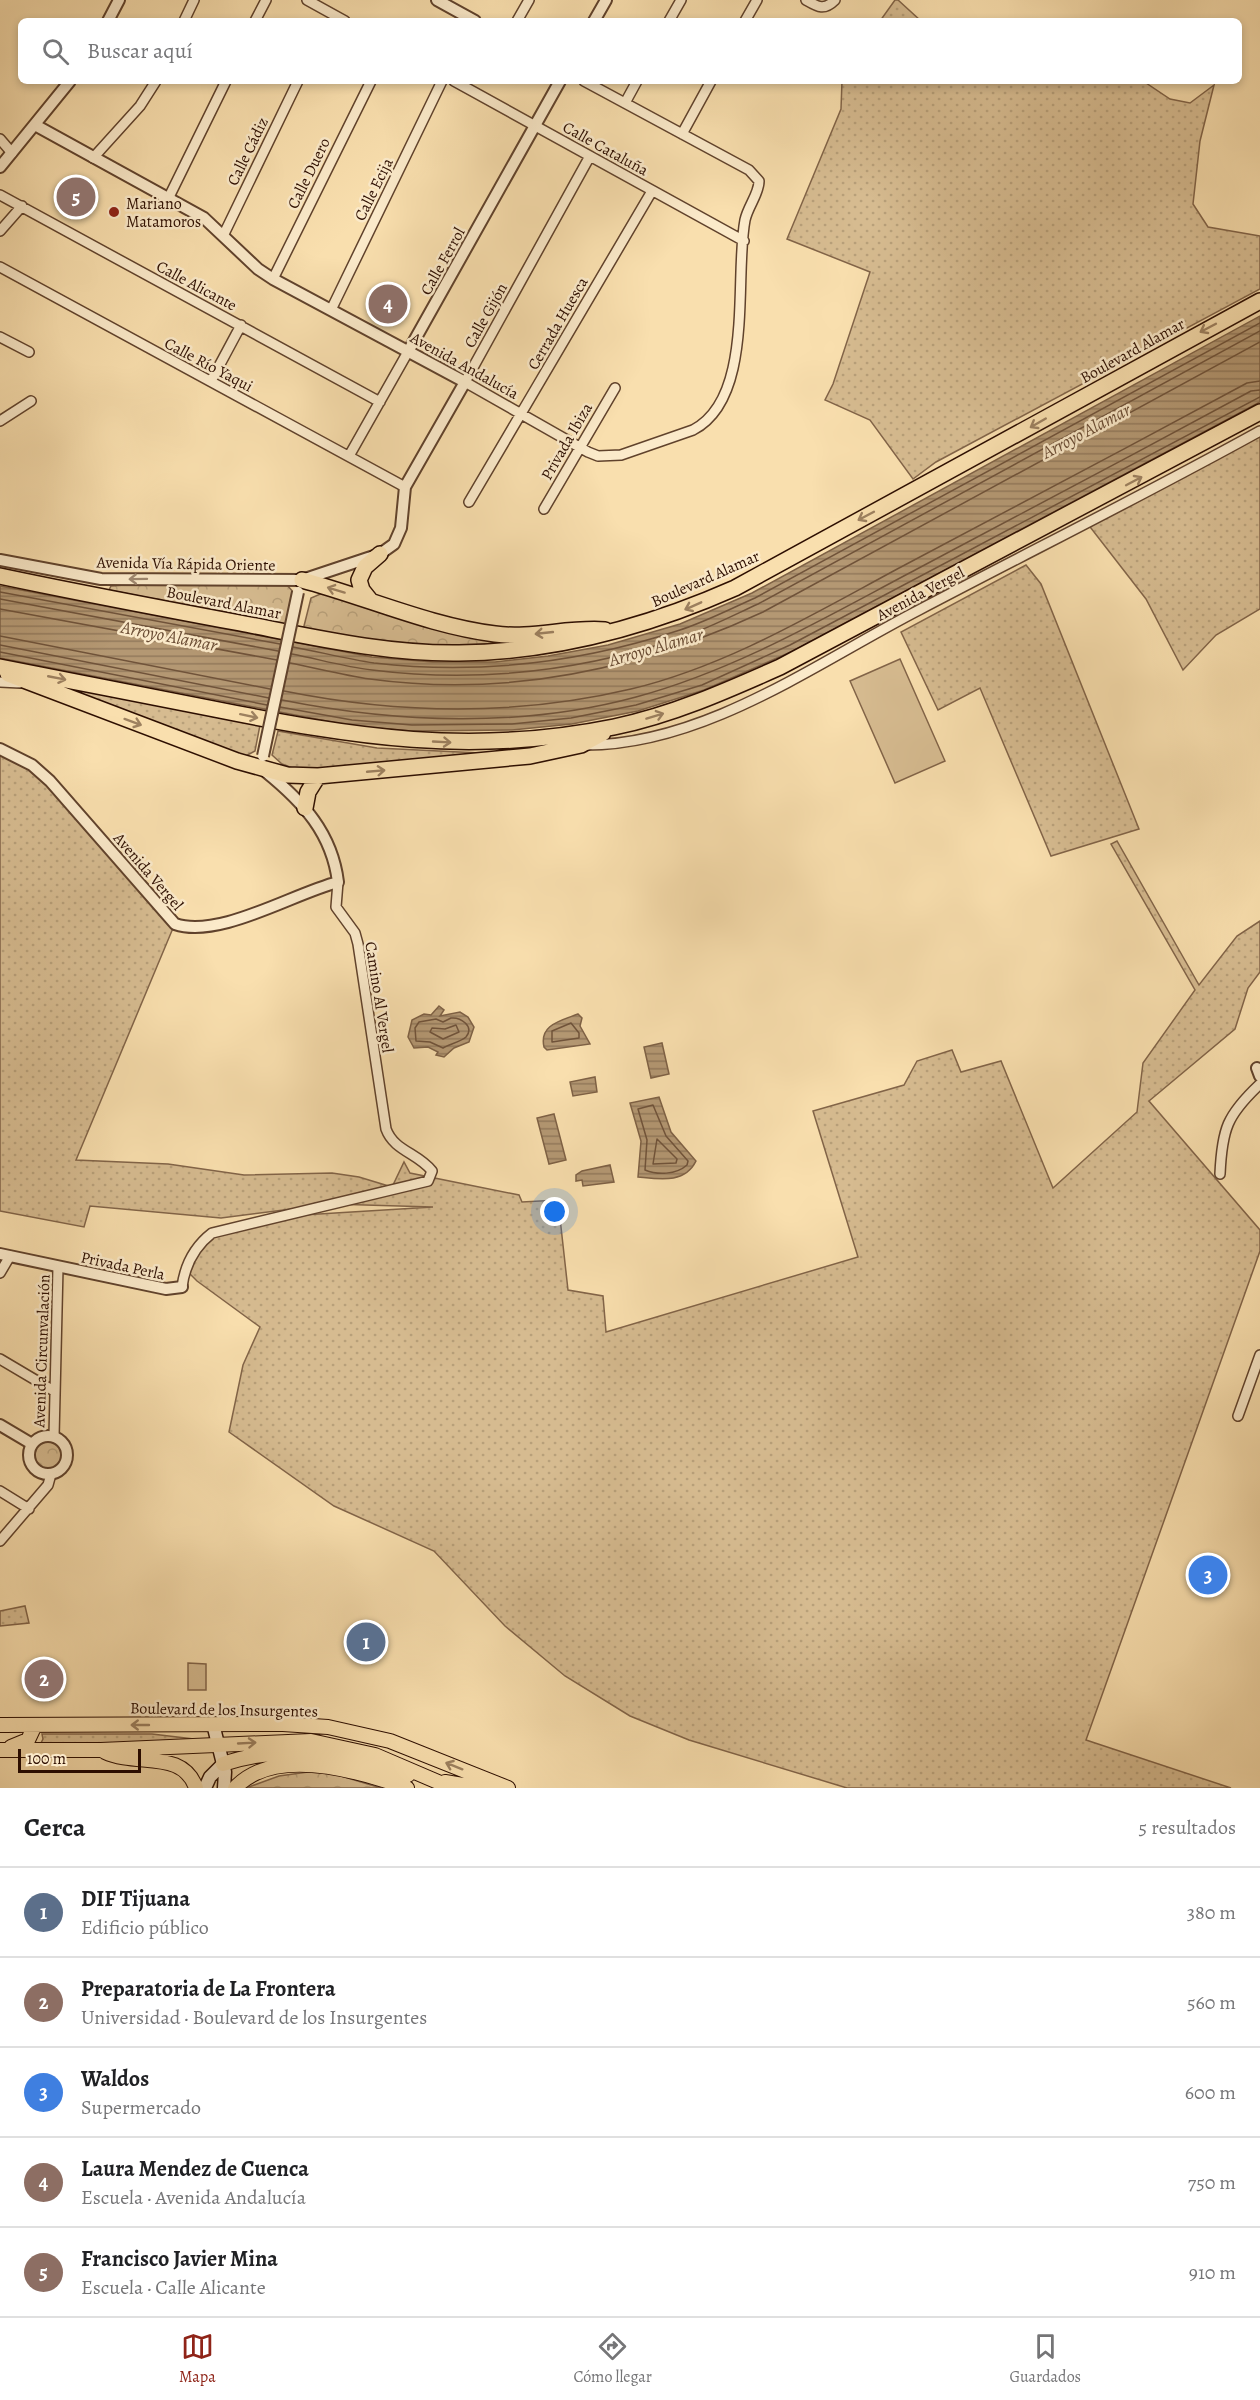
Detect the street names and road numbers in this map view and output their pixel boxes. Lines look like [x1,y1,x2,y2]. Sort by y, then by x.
street label: Calle Cádiz [222,114,274,189]
street label: Calle Cataluña [559,116,653,182]
street label: Calle Duero [282,134,336,213]
street label: Calle Ecija [349,154,399,225]
street label: Calle Ferrol [415,224,471,299]
street label: Calle Alicante [152,255,241,316]
street label: Cerrada Huesca [522,272,594,374]
street label: Calle Gijón [459,279,513,352]
street label: Boulevard Alamar [1076,313,1189,389]
street label: Avenida Andalucía [406,327,523,405]
street label: Calle Río Yaqui [160,332,257,397]
street label: Privada Ibiza [536,398,598,484]
street label: Boulevard Alamar [648,545,763,613]
street label: Avenida Vía Rápida Oriente [95,551,276,577]
street label: Avenida Vergel [872,561,968,627]
street label: Boulevard Alamar [165,581,283,625]
street label: Avenida Vergel [108,827,188,915]
street label: Camino Al Vergel [359,940,399,1054]
street label: Privada Perla [79,1246,167,1286]
street label: Avenida Circunvalación [28,1274,56,1429]
street label: Boulevard de los Insurgentes [130,1697,318,1723]

